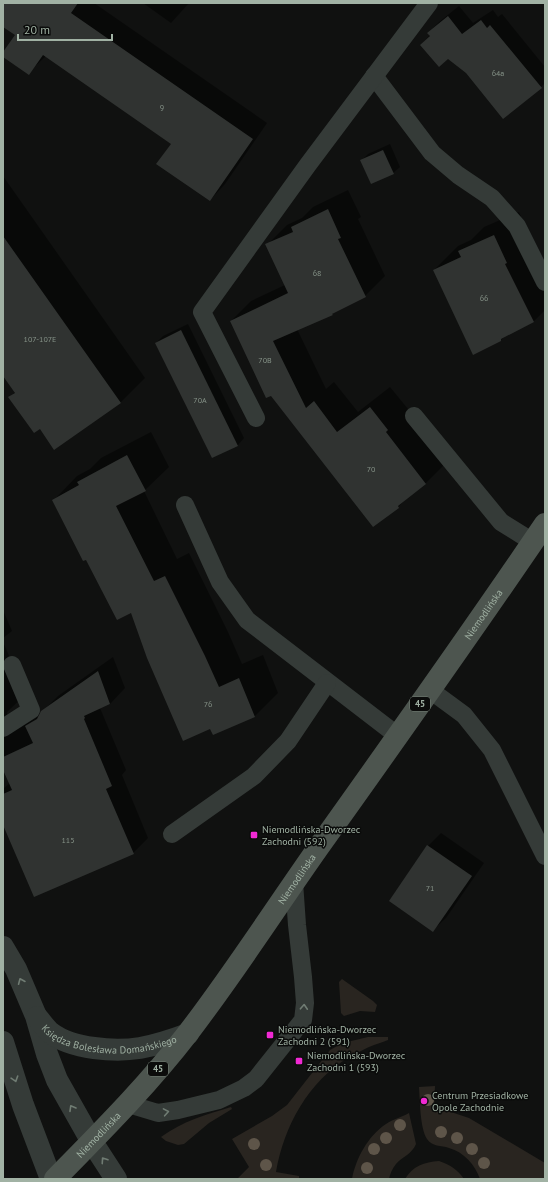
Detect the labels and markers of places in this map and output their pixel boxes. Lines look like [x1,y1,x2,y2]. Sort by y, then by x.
place label: Niemodlińska-Dworzec Zachodni (592) [262,823,361,848]
marker: Niemodlińska-Dworzec Zachodni (592) [249,830,259,840]
place label: Niemodlińska-Dworzec Zachodni 2 (591) [278,1023,377,1048]
marker: Niemodlińska-Dworzec Zachodni 2 (591) [265,1030,275,1040]
place label: Niemodlińska-Dworzec Zachodni 1 (593) [307,1049,406,1074]
marker: Niemodlińska-Dworzec Zachodni 1 (593) [294,1056,304,1066]
place label: Centrum Przesiadkowe Opole Zachodnie [432,1089,528,1114]
marker: Centrum Przesiadkowe Opole Zachodnie [419,1096,429,1106]

